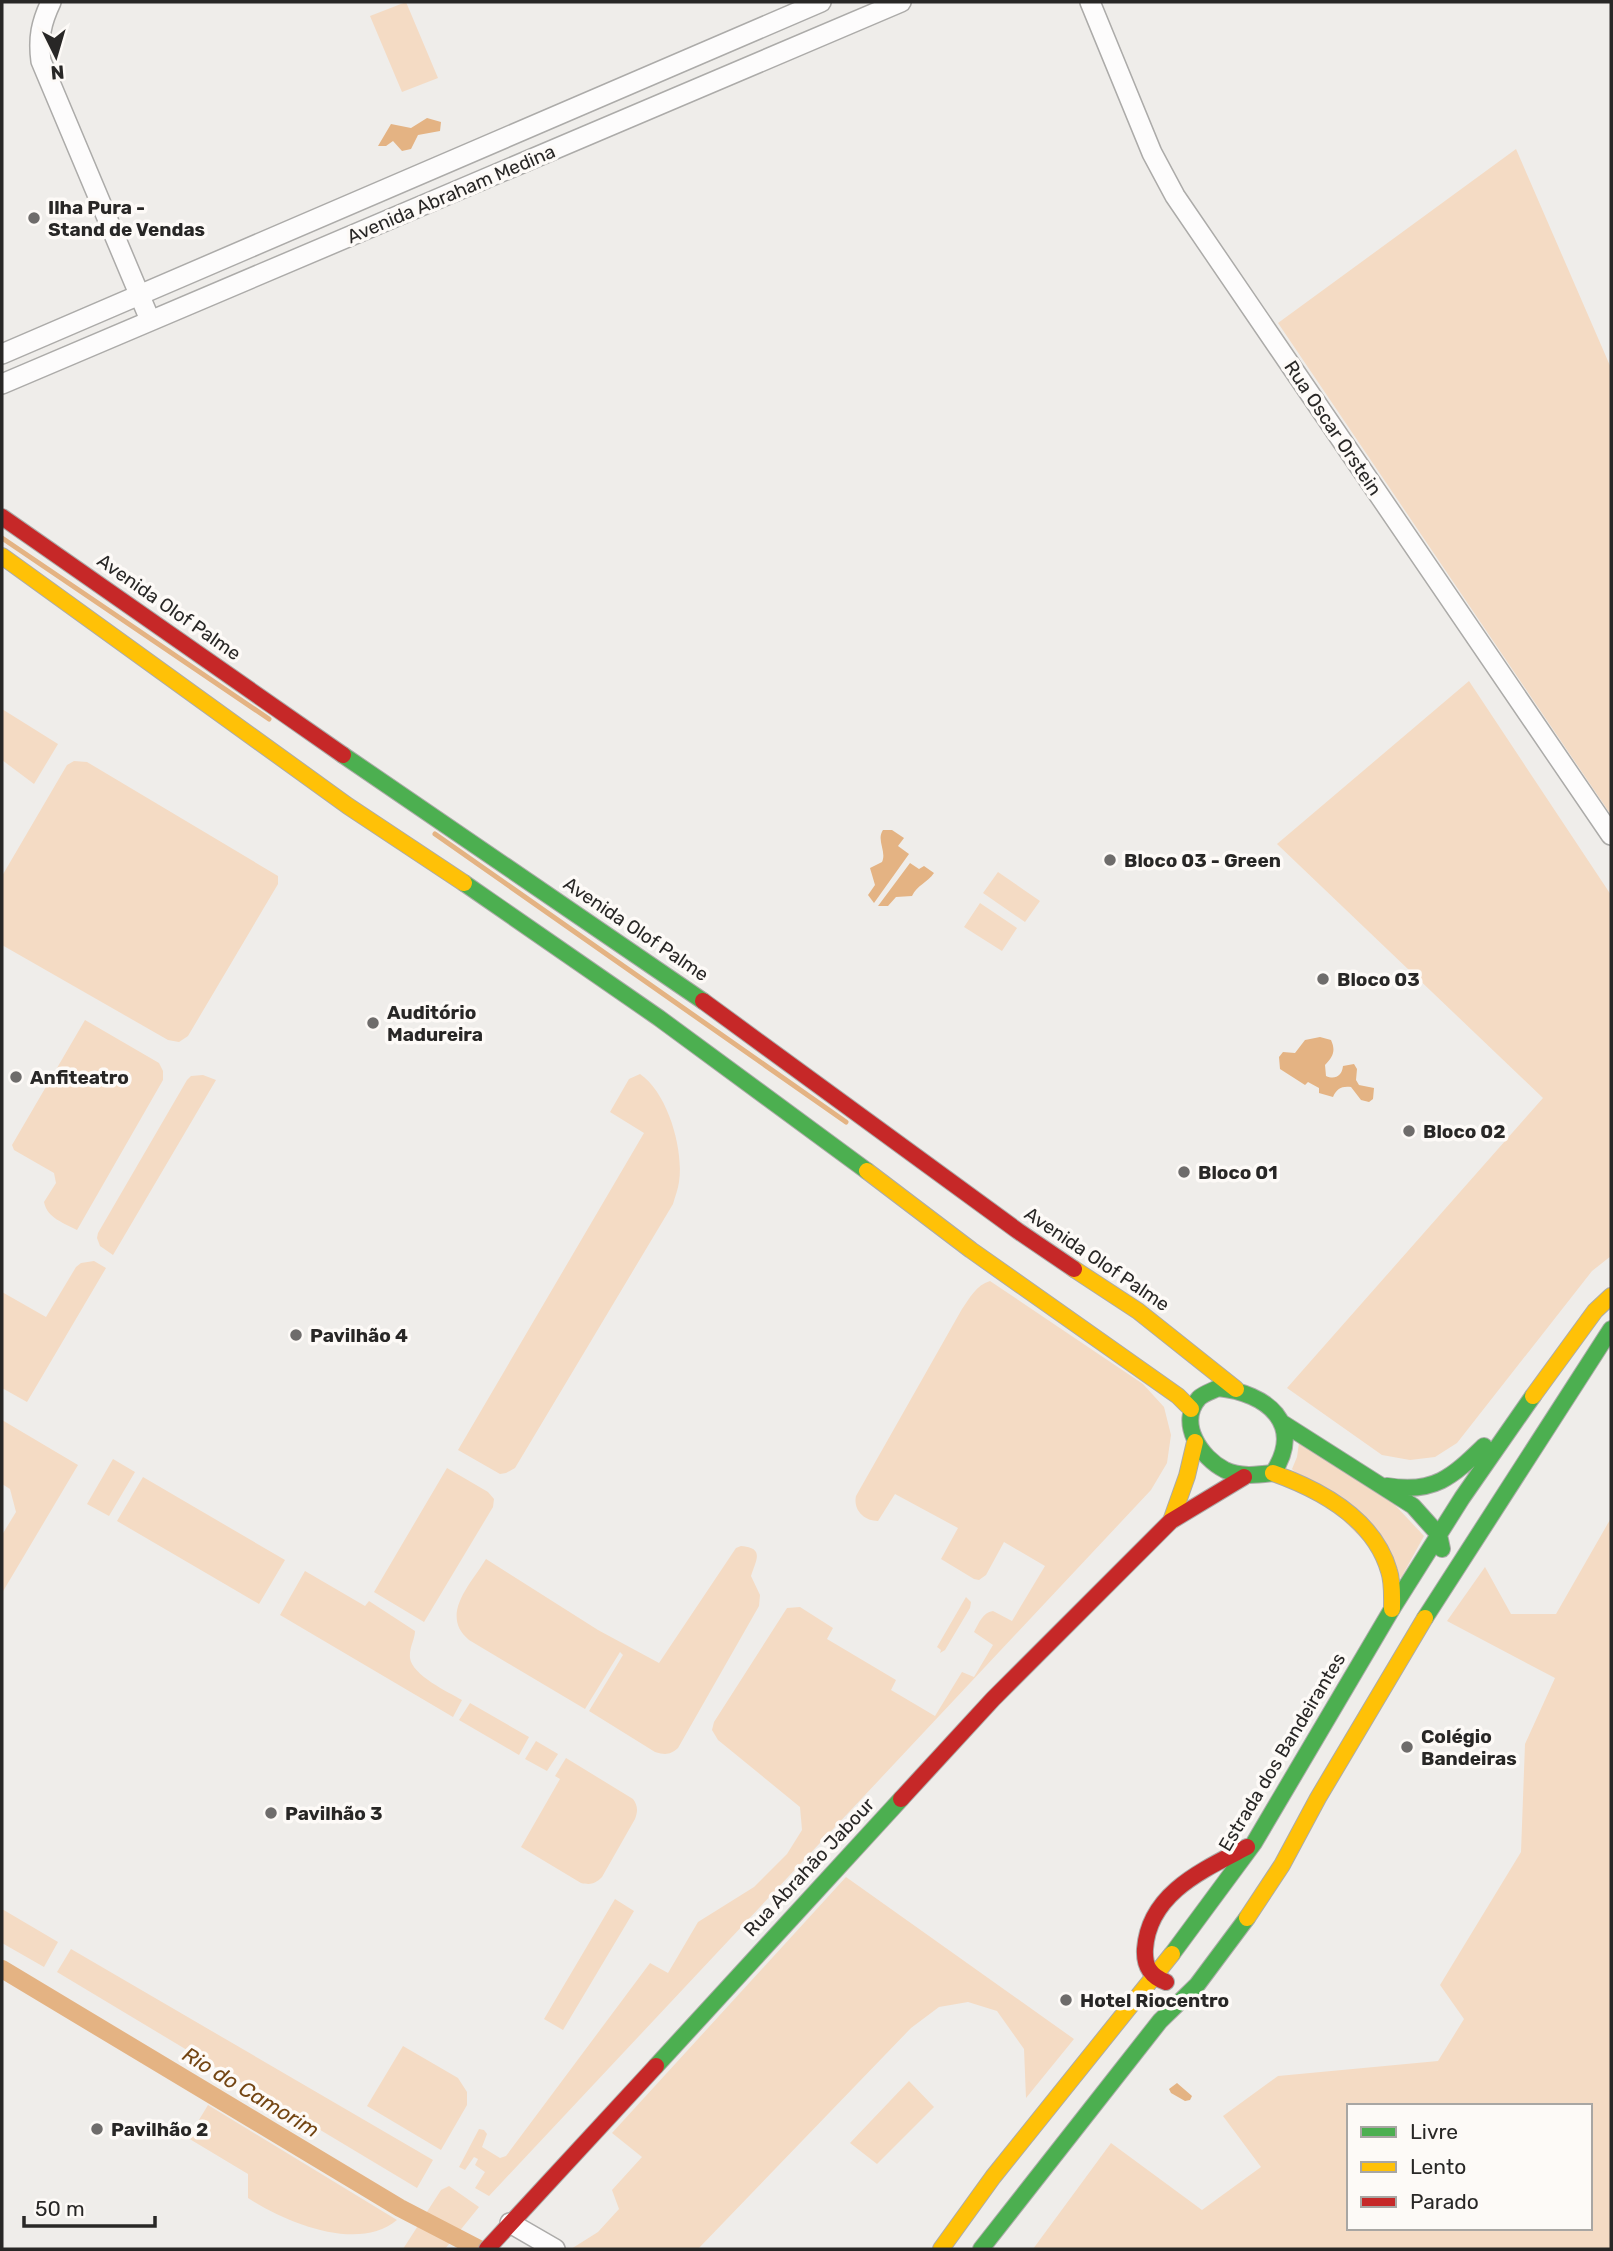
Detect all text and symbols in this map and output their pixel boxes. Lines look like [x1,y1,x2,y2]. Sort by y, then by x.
north arrow [21,21,91,91]
text: N [50,60,65,84]
street label: Avenida Abraham Medina [343,140,559,248]
place label: Ilha Pura - Stand de Vendas [48,196,205,241]
marker: Ilha Pura - Stand de Vendas [26,210,42,226]
street label: Rua Oscar Orstein [1279,356,1387,500]
street label: Avenida Olof Palme [93,549,245,665]
place label: Bloco 03 - Green [1124,849,1281,872]
marker: Bloco 03 - Green [1102,852,1118,868]
street label: Avenida Olof Palme [559,872,713,986]
place label: Bloco 03 [1337,968,1420,991]
marker: Bloco 03 [1315,971,1331,987]
place label: Auditório Madureira [387,1001,483,1046]
marker: Auditório Madureira [365,1015,381,1031]
place label: Anfiteatro [30,1066,129,1089]
marker: Anfiteatro [8,1069,24,1085]
place label: Bloco 02 [1423,1120,1506,1143]
marker: Bloco 02 [1401,1123,1417,1139]
place label: Bloco 01 [1198,1161,1278,1184]
marker: Bloco 01 [1176,1164,1192,1180]
street label: Avenida Olof Palme [1020,1202,1174,1316]
place label: Pavilhão 4 [310,1324,408,1347]
marker: Pavilhão 4 [288,1327,304,1343]
street label: Estrada dos Bandeirantes [1214,1649,1350,1855]
place label: Colégio Bandeiras [1421,1725,1517,1770]
marker: Colégio Bandeiras [1399,1739,1415,1755]
street label: Rua Abrahão Jabour [739,1792,880,1941]
place label: Pavilhão 3 [285,1802,382,1825]
marker: Pavilhão 3 [263,1805,279,1821]
place label: Hotel Riocentro [1080,1989,1229,2012]
marker: Hotel Riocentro [1058,1992,1074,2008]
water label: Rio do Camorim [178,2041,324,2143]
legend [1347,2104,1592,2230]
place label: Pavilhão 2 [111,2118,208,2141]
text: Livre [1410,2119,1458,2144]
marker: Pavilhão 2 [89,2121,105,2137]
text: Lento [1410,2154,1466,2179]
scale bar [24,2184,156,2228]
text: Parado [1410,2189,1479,2214]
text: 50 m [35,2196,85,2221]

